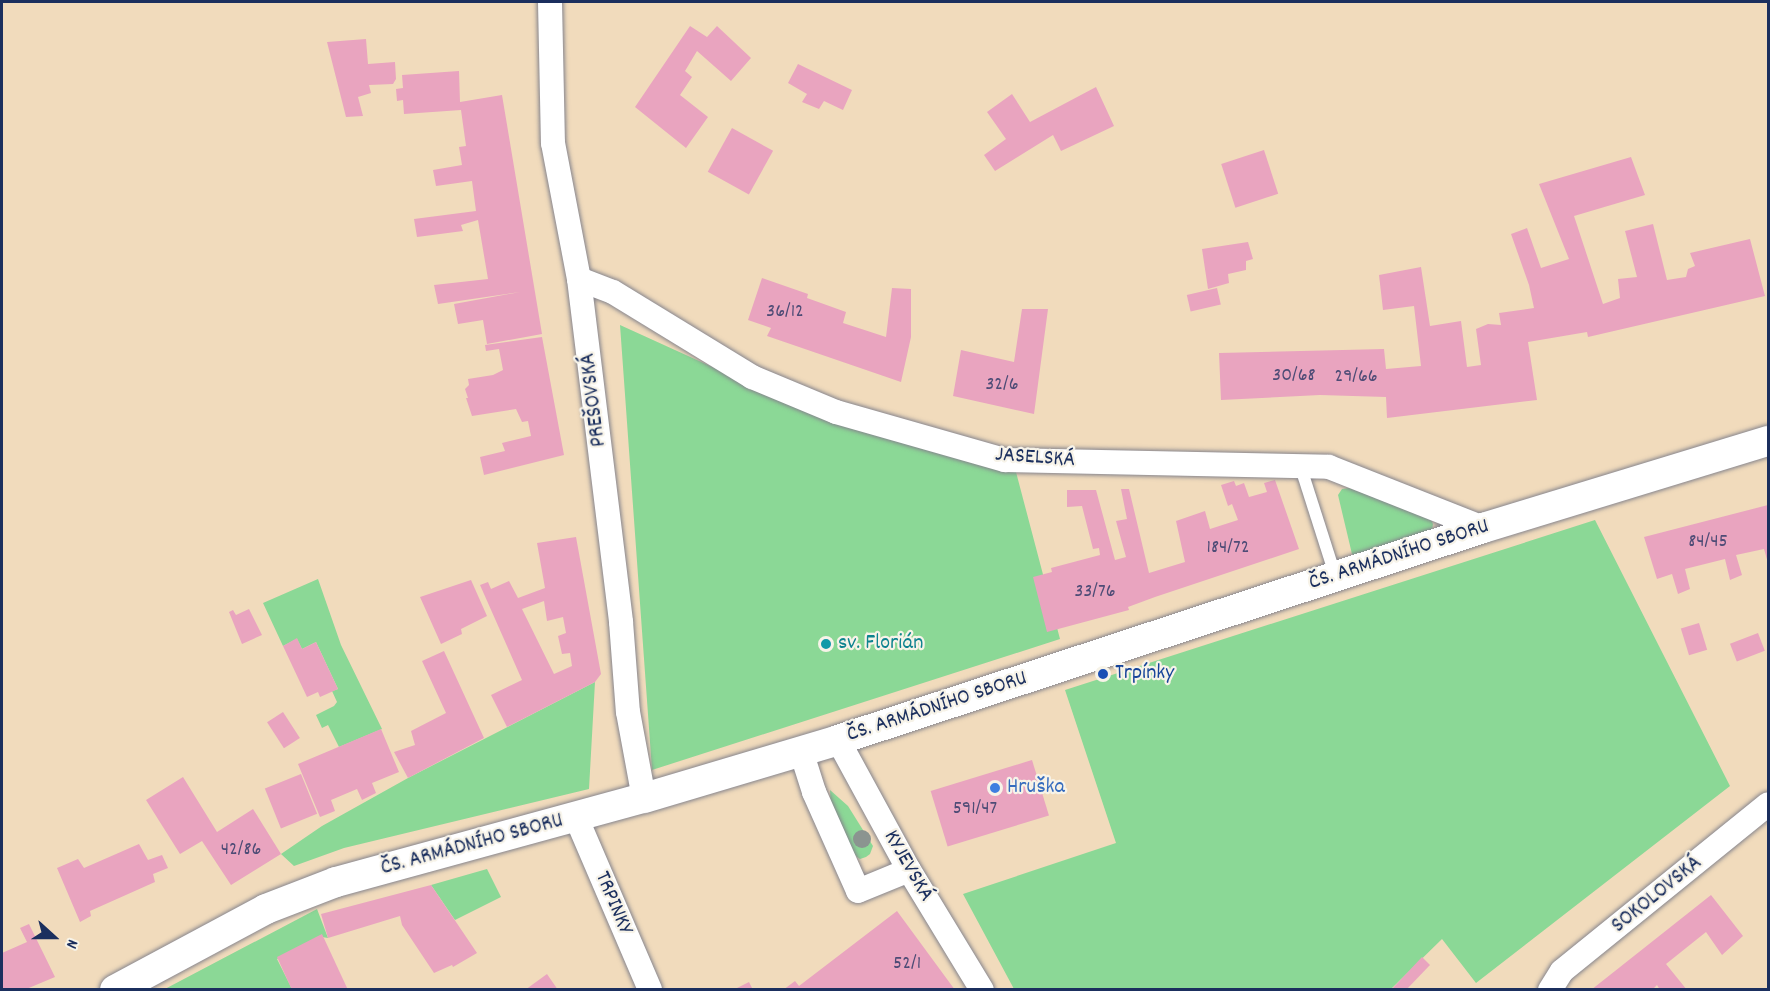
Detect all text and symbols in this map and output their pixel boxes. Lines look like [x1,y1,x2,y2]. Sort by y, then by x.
house number: 36/12 [766,300,804,324]
street label: PREŠOVSKÁ [575,352,613,448]
house number: 30/68 [1272,364,1316,388]
house number: 29/66 [1334,365,1378,389]
house number: 32/6 [985,373,1019,397]
street label: JASELSKÁ [994,442,1076,474]
street label: ČS. ARMÁDNÍHO SBORU [1306,513,1492,597]
house number: 84/45 [1688,530,1728,554]
house number: 184/72 [1207,536,1249,560]
house number: 33/76 [1075,580,1115,604]
place label: sv. Florián [838,631,923,657]
marker: sv. Florián [819,637,833,651]
place label: Trpínky [1115,661,1174,687]
street label: ČS. ARMÁDNÍHO SBORU [844,665,1030,749]
marker: Trpínky [1096,667,1110,681]
place label: Hruška [1007,775,1065,801]
marker: Hruška [988,781,1002,795]
house number: 591/47 [953,797,997,821]
street label: ČS. ARMÁDNÍHO SBORU [378,808,566,882]
street label: KYJEVSKÁ [877,826,939,906]
house number: 42/86 [221,838,261,862]
street label: SOKOLOVSKÁ [1607,851,1707,939]
street label: TRPINKY [588,868,638,938]
north arrow [24,907,84,967]
text: N [59,936,83,951]
house number: 52/1 [893,952,921,976]

